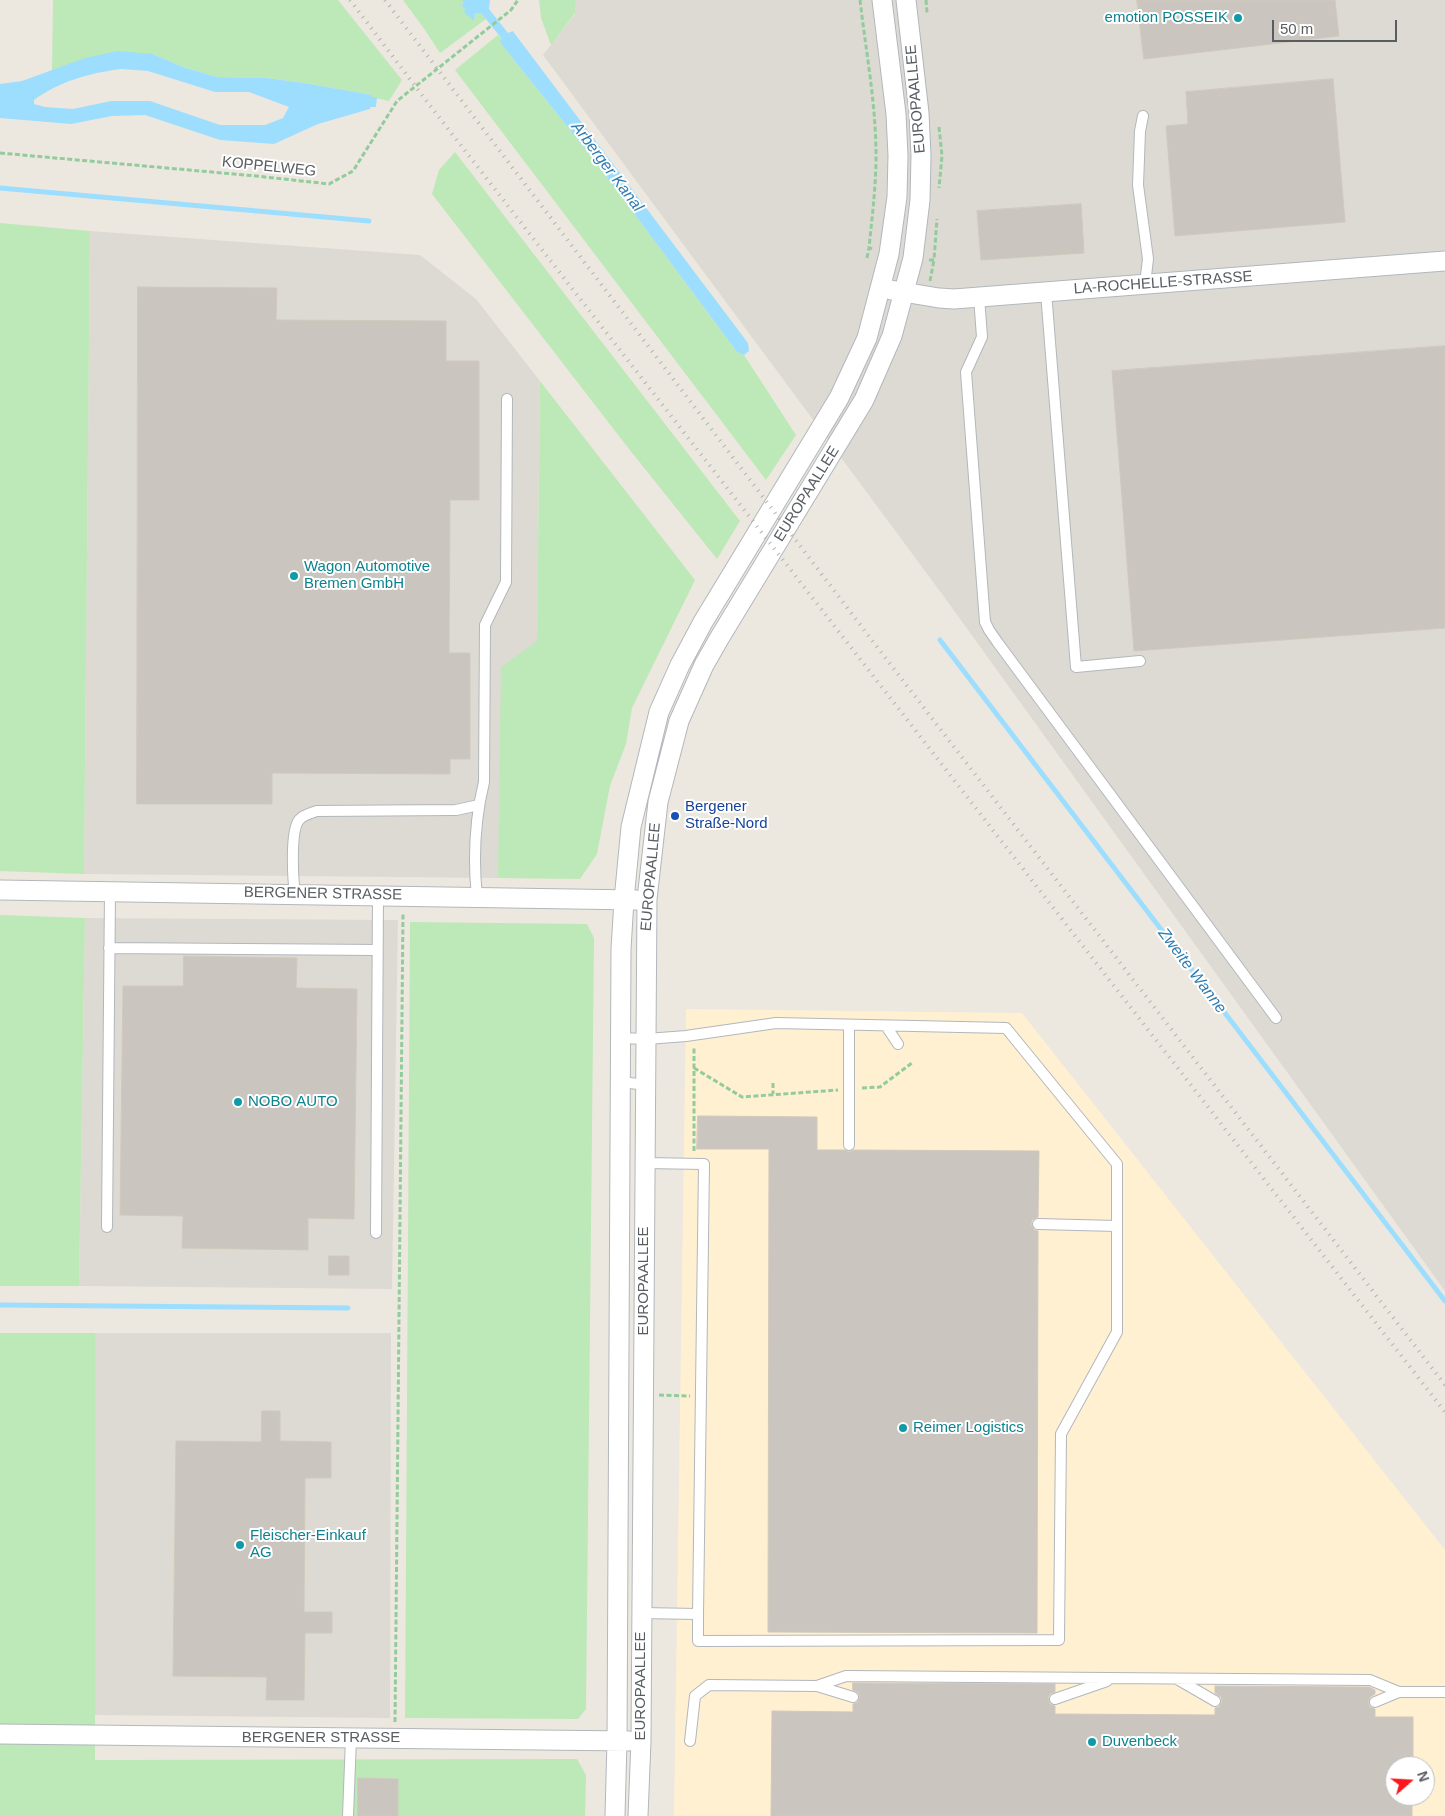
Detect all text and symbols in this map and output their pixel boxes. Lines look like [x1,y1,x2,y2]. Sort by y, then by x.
place label: emotion POSSEIK [1105,9,1228,27]
scale bar [1275,10,1400,42]
marker: emotion POSSEIK [1232,12,1244,24]
text: 50 m [1280,20,1313,37]
street label: EUROPAALLEE [902,44,930,154]
water label: Arberger Kanal [567,118,647,216]
street label: KOPPELWEG [221,153,317,181]
street label: LA-ROCHELLE-STRASSE [1073,268,1253,298]
street label: EUROPAALLEE [771,443,843,545]
place label: Wagon Automotive Bremen GmbH [304,558,430,593]
marker: Wagon Automotive Bremen GmbH [288,570,300,582]
place label: Bergener Straße-Nord [685,798,768,833]
marker: Bergener Straße-Nord [669,810,681,822]
street label: EUROPAALLEE [637,822,665,932]
street label: BERGENER STRASSE [244,884,402,904]
water label: Zweite Wanne [1154,925,1230,1017]
place label: NOBO AUTO [248,1093,338,1111]
marker: NOBO AUTO [232,1096,244,1108]
street label: EUROPAALLEE [635,1227,653,1335]
place label: Reimer Logistics [913,1419,1024,1437]
marker: Reimer Logistics [897,1422,909,1434]
place label: Fleischer-Einkauf AG [250,1527,366,1562]
marker: Fleischer-Einkauf AG [234,1539,246,1551]
street label: EUROPAALLEE [632,1632,650,1740]
street label: BERGENER STRASSE [242,1729,400,1747]
place label: Duvenbeck [1102,1733,1177,1751]
marker: Duvenbeck [1086,1736,1098,1748]
north arrow [1385,1756,1435,1806]
text: N [1414,1769,1432,1784]

